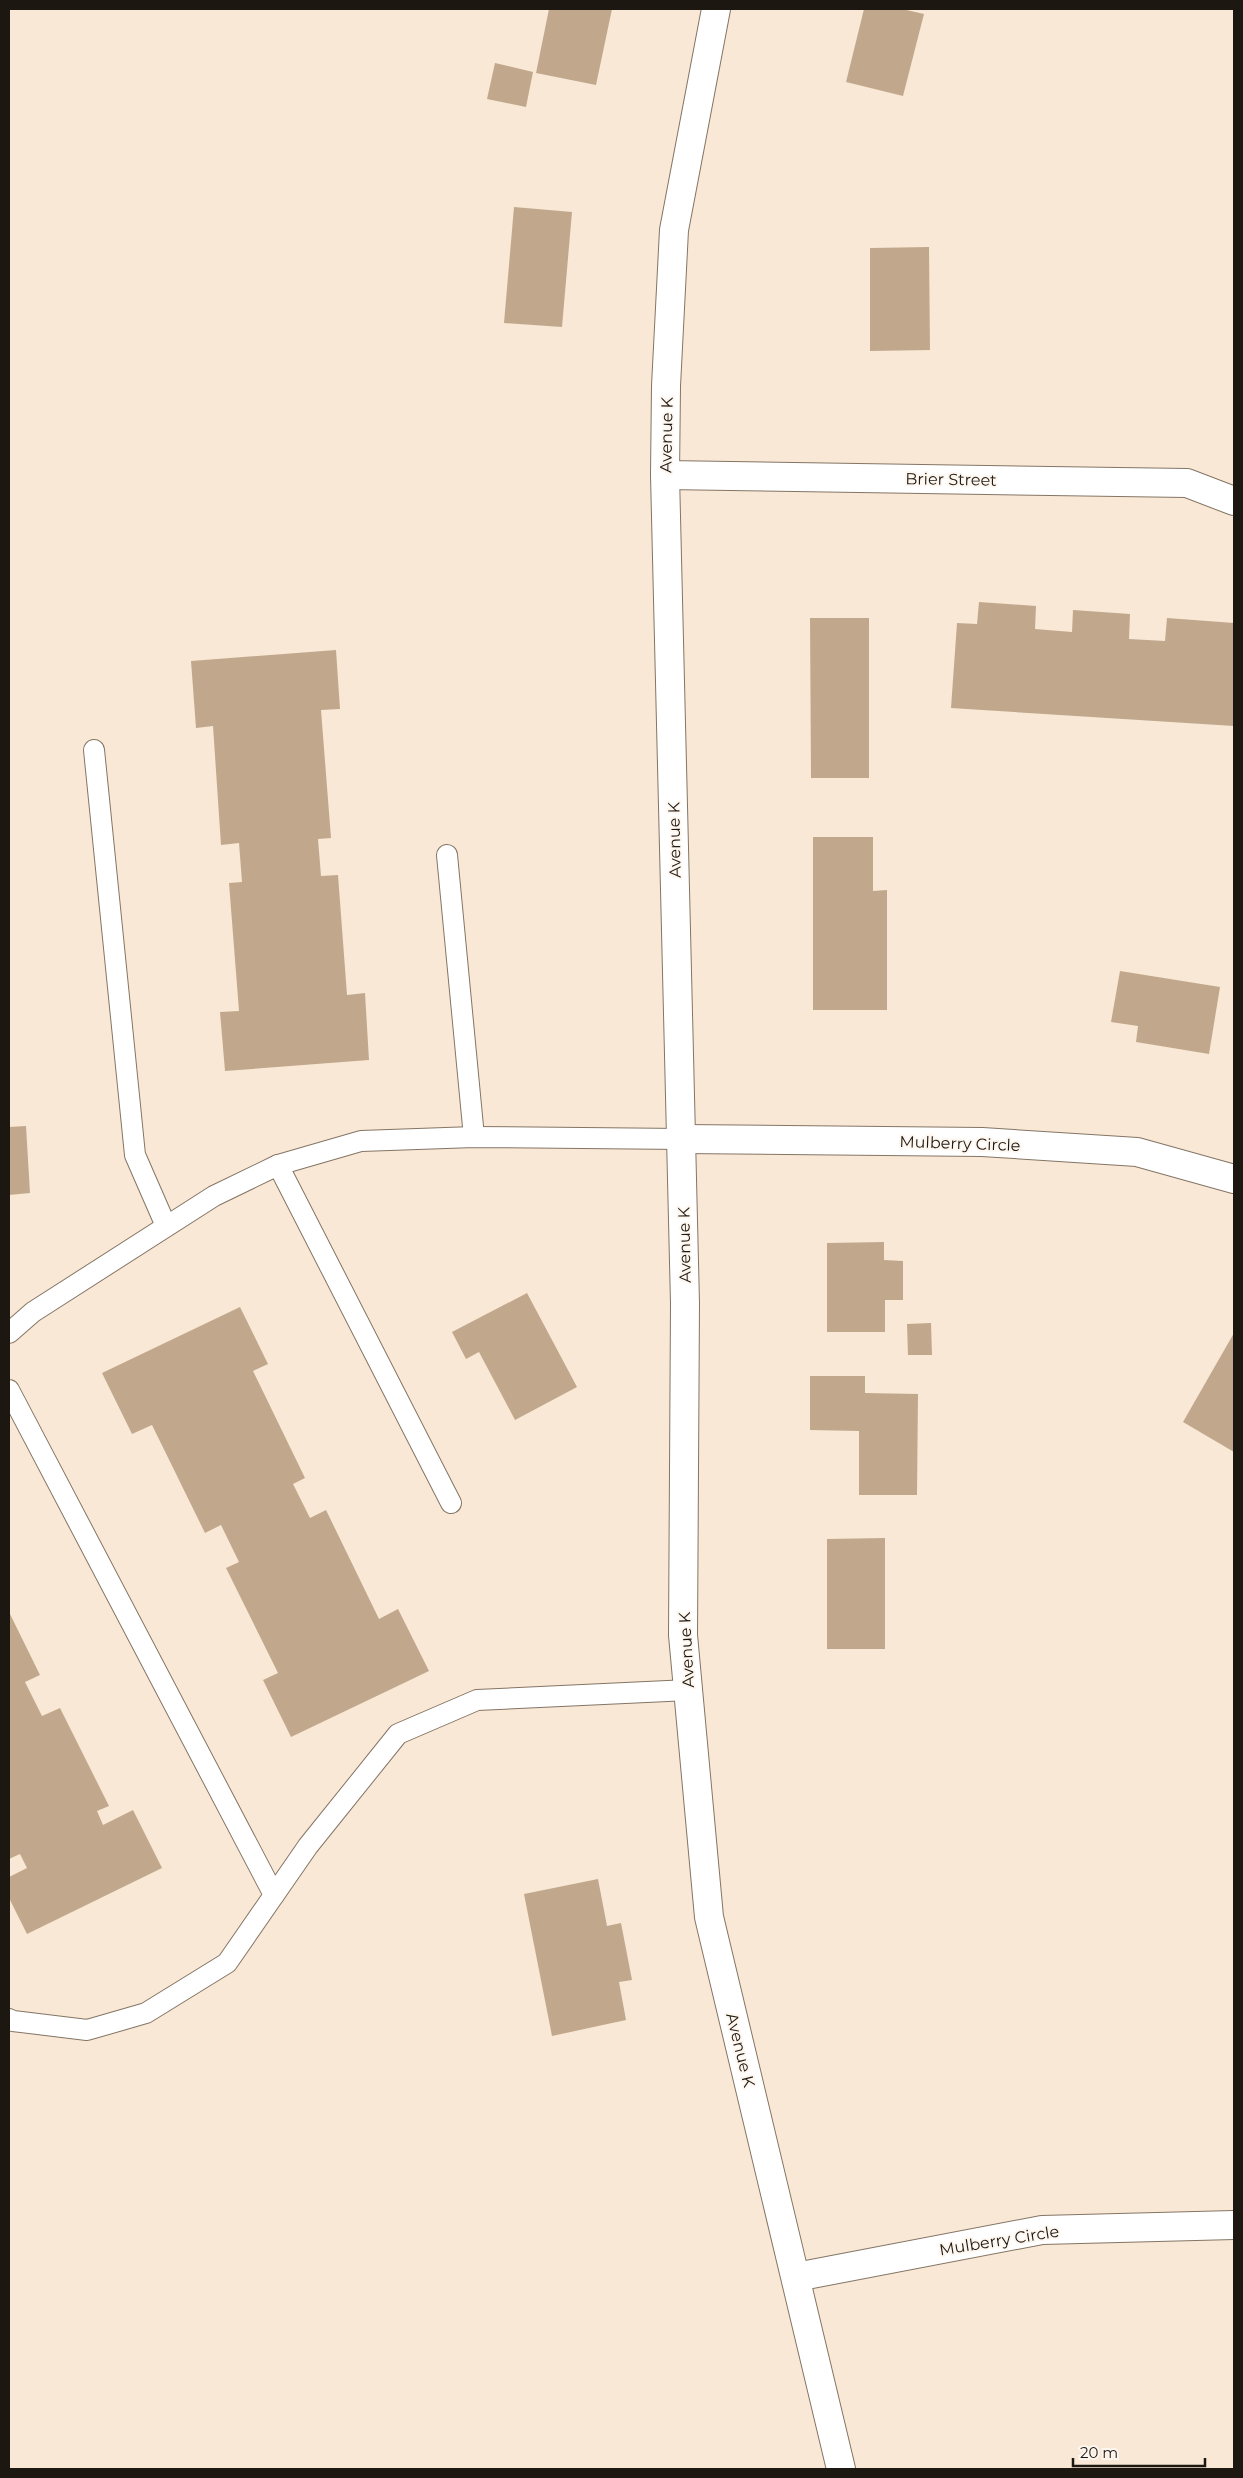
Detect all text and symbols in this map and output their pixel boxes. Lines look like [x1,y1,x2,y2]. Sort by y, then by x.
street label: Avenue K [656,396,677,473]
street label: Brier Street [905,469,997,490]
street label: Avenue K [664,801,685,878]
street label: Mulberry Circle [899,1132,1021,1155]
street label: Avenue K [674,1206,695,1283]
street label: Avenue K [675,1611,698,1688]
street label: Avenue K [722,2011,759,2090]
street label: Mulberry Circle [938,2222,1060,2259]
scale bar [1073,2436,1206,2468]
text: 20 m [1080,2443,1118,2462]

